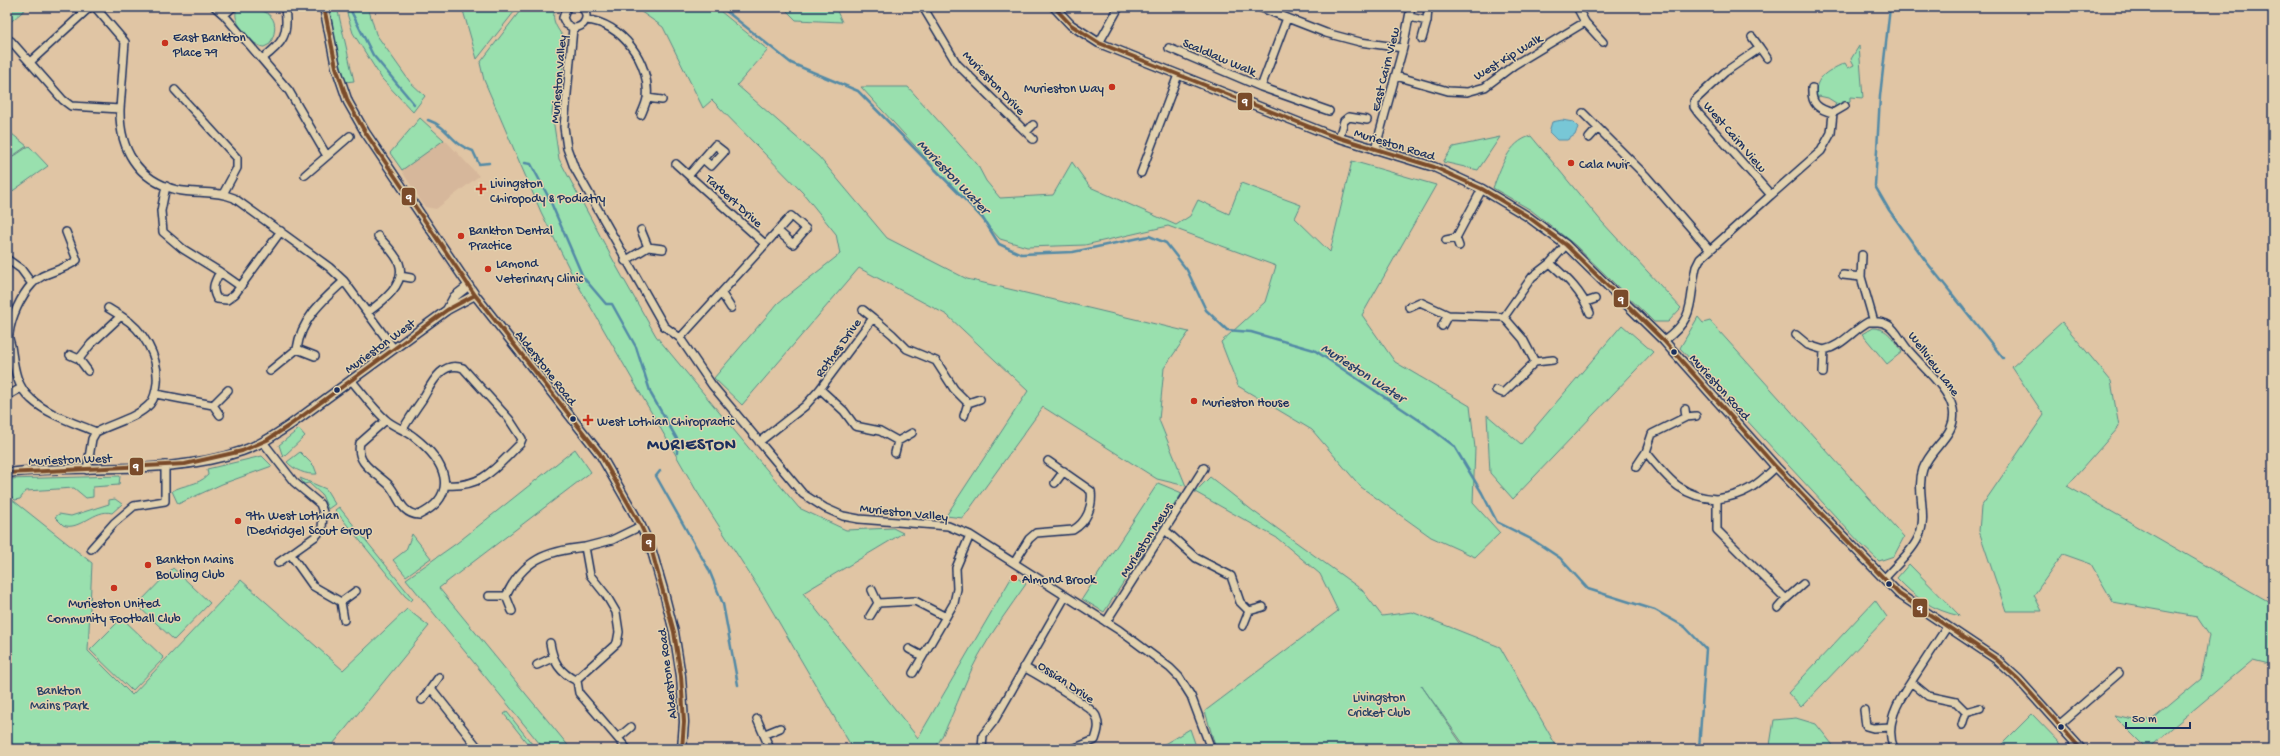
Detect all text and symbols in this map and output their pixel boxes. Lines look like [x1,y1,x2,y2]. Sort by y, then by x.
street label: East Cairn View [1369,26,1404,113]
place label: East Bankton Place 79 [172,31,246,61]
street label: West Kip Walk [1471,31,1546,84]
street label: Murieston Valley [548,34,571,124]
street label: Scaldlaw Walk [1180,36,1259,81]
marker: East Bankton Place 79 [160,38,170,48]
street label: Murieston Drive [959,48,1028,119]
place label: Murieston Way [1024,82,1105,97]
marker: Murieston Way [1107,82,1117,92]
line badge: 9 [1237,92,1253,111]
text: 9 [1241,97,1248,109]
street label: West Cairn View [1699,99,1769,176]
street label: Murieston Road [1352,126,1438,165]
water label: Murieston Water [912,137,994,221]
marker: Cala Muir [1566,158,1576,168]
place label: Cala Muir [1579,158,1630,173]
street label: Tarbert Drive [701,172,765,232]
place label: Livingston Chiropody & Podiatry [490,177,606,207]
marker: Livingston Chiropody & Podiatry [475,183,487,195]
line badge: 9 [401,187,416,206]
text: 9 [405,193,412,205]
place label: Bankton Dental Practice [468,224,553,254]
marker: Bankton Dental Practice [456,231,466,241]
place label: Lamond Veterinary Clinic [495,257,584,287]
marker: Lamond Veterinary Clinic [483,264,493,274]
line badge: 9 [1613,289,1629,308]
text: 9 [1617,295,1624,307]
street label: Murieston West [342,316,420,378]
street label: Rothes Drive [813,316,865,381]
street label: Alderstone Road [511,328,580,410]
street label: Wellview Lane [1904,329,1962,400]
water label: Murieston Water [1317,341,1411,409]
unlabelled marker [1669,347,1679,357]
street label: Murieston Road [1686,352,1754,425]
unlabelled marker [332,385,342,395]
marker: Murieston House [1189,396,1199,406]
place label: Murieston House [1202,396,1289,411]
unlabelled marker [568,414,578,424]
marker: West Lothian Chiropractic [582,414,594,426]
place label: West Lothian Chiropractic [597,415,735,430]
district label: MURIESTON [647,436,737,456]
street label: Murieston West [28,451,114,469]
line badge: 9 [129,457,144,476]
text: 9 [132,462,139,474]
street label: Murieston Mews [1117,499,1177,580]
street label: Murieston Valley [859,501,949,526]
place label: 9th West Lothian (Dedridge) Scout Group [245,509,373,539]
marker: 9th West Lothian (Dedridge) Scout Group [233,516,243,526]
line badge: 9 [641,533,656,552]
text: 9 [645,538,652,550]
place label: Bankton Mains Bowling Club [155,553,234,583]
marker: Bankton Mains Bowling Club [143,560,153,570]
marker: Almond Brook [1009,573,1019,583]
place label: Almond Brook [1022,573,1097,588]
unlabelled marker [1884,579,1894,589]
marker: Murieston United Community Football Club [109,583,119,593]
place label: Murieston United Community Football Club [47,597,181,627]
line badge: 9 [1912,598,1928,618]
text: 9 [1916,604,1923,616]
street label: Alderstone Road [655,626,681,720]
street label: Ossian Drive [1034,659,1097,708]
park label: Bankton Mains Park [30,684,89,714]
park label: Livingston Cricket Club [1348,691,1410,721]
scale bar [2126,704,2190,730]
text: 50 m [2132,713,2157,727]
unlabelled marker [2056,722,2066,732]

